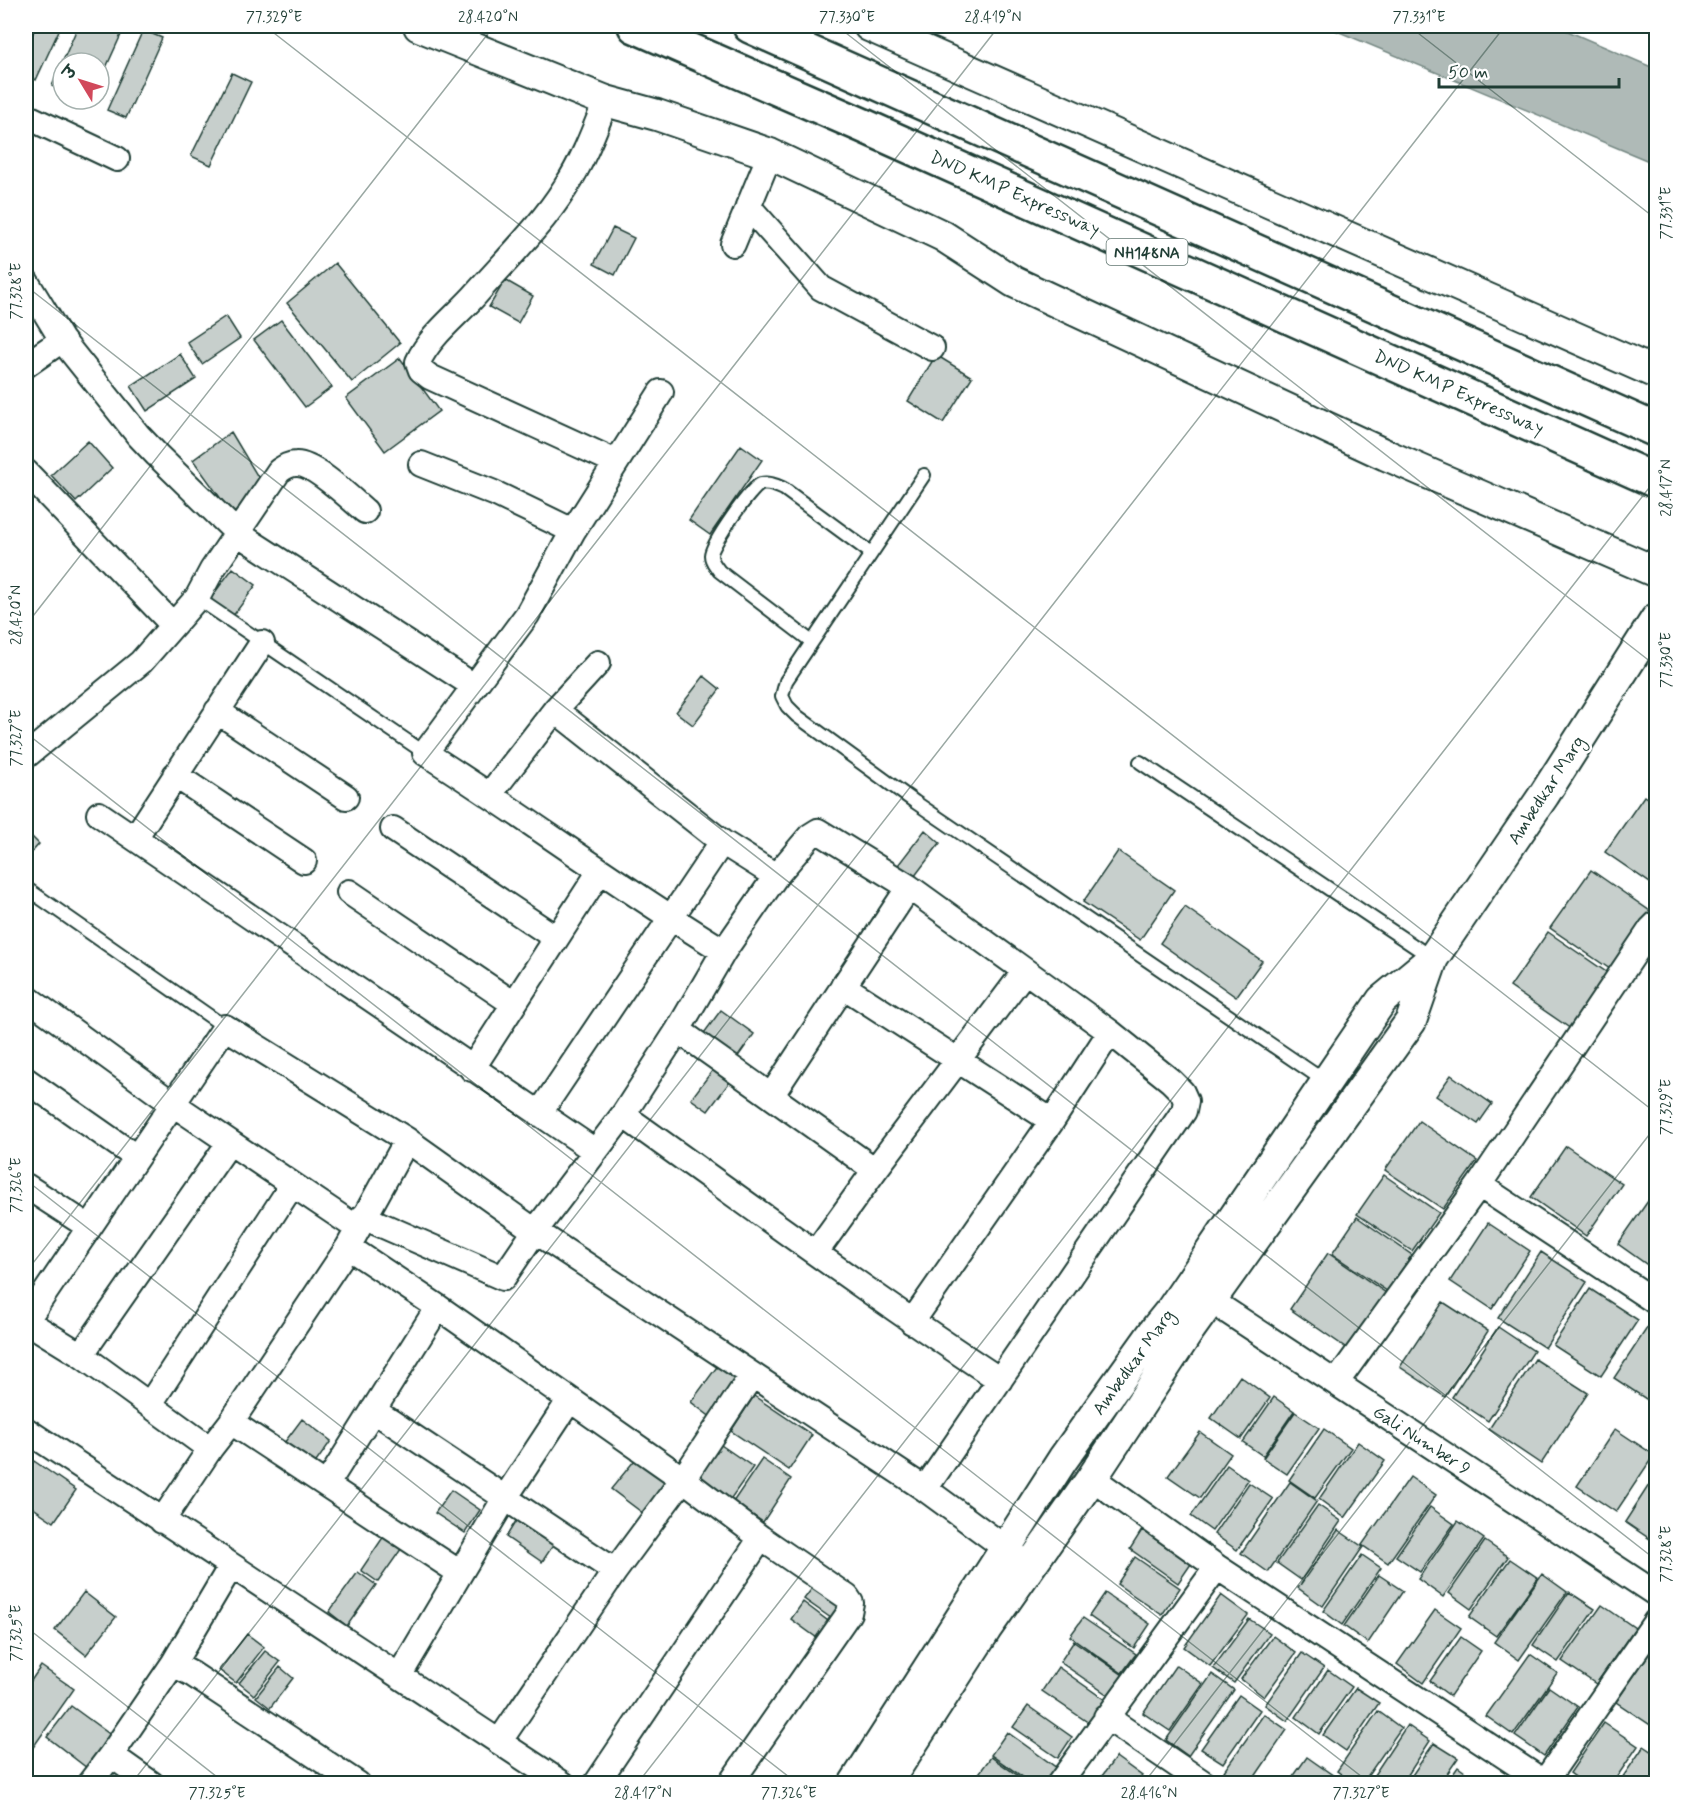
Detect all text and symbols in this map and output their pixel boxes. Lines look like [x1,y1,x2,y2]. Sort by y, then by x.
text: 77.329°E [246,8,303,28]
text: 28.420°N [458,8,518,28]
text: 77.330°E [819,8,875,28]
text: 28.419°N [964,8,1022,28]
text: 77.331°E [1393,8,1446,28]
north arrow [51,51,111,111]
scale bar [1439,51,1619,89]
text: उ [58,61,83,85]
text: 50 m [1448,61,1488,85]
street label: DND KMP Expressway [926,146,1103,242]
text: 77.331°E [1657,186,1677,239]
road number: NH148NA [1106,239,1188,265]
text: 77.328°E [7,262,27,319]
street label: DND KMP Expressway [1370,345,1547,441]
text: 28.417°N [1657,459,1677,517]
text: 28.420°N [7,585,27,645]
text: 77.330°E [1657,632,1677,688]
text: 77.327°E [7,709,27,767]
street label: Ambedkar Marg [1503,731,1592,850]
text: 77.329°E [1657,1078,1677,1135]
text: 77.326°E [7,1157,27,1213]
street label: Ambedkar Marg [1087,1305,1181,1421]
street label: Gali Number 9 [1368,1400,1475,1481]
text: 77.328°E [1657,1525,1677,1582]
text: 77.325°E [7,1604,27,1662]
text: 77.325°E [188,1784,246,1804]
text: 28.417°N [614,1784,672,1804]
text: 77.326°E [761,1784,817,1804]
text: 28.416°N [1121,1784,1177,1804]
text: 77.327°E [1332,1784,1390,1804]

